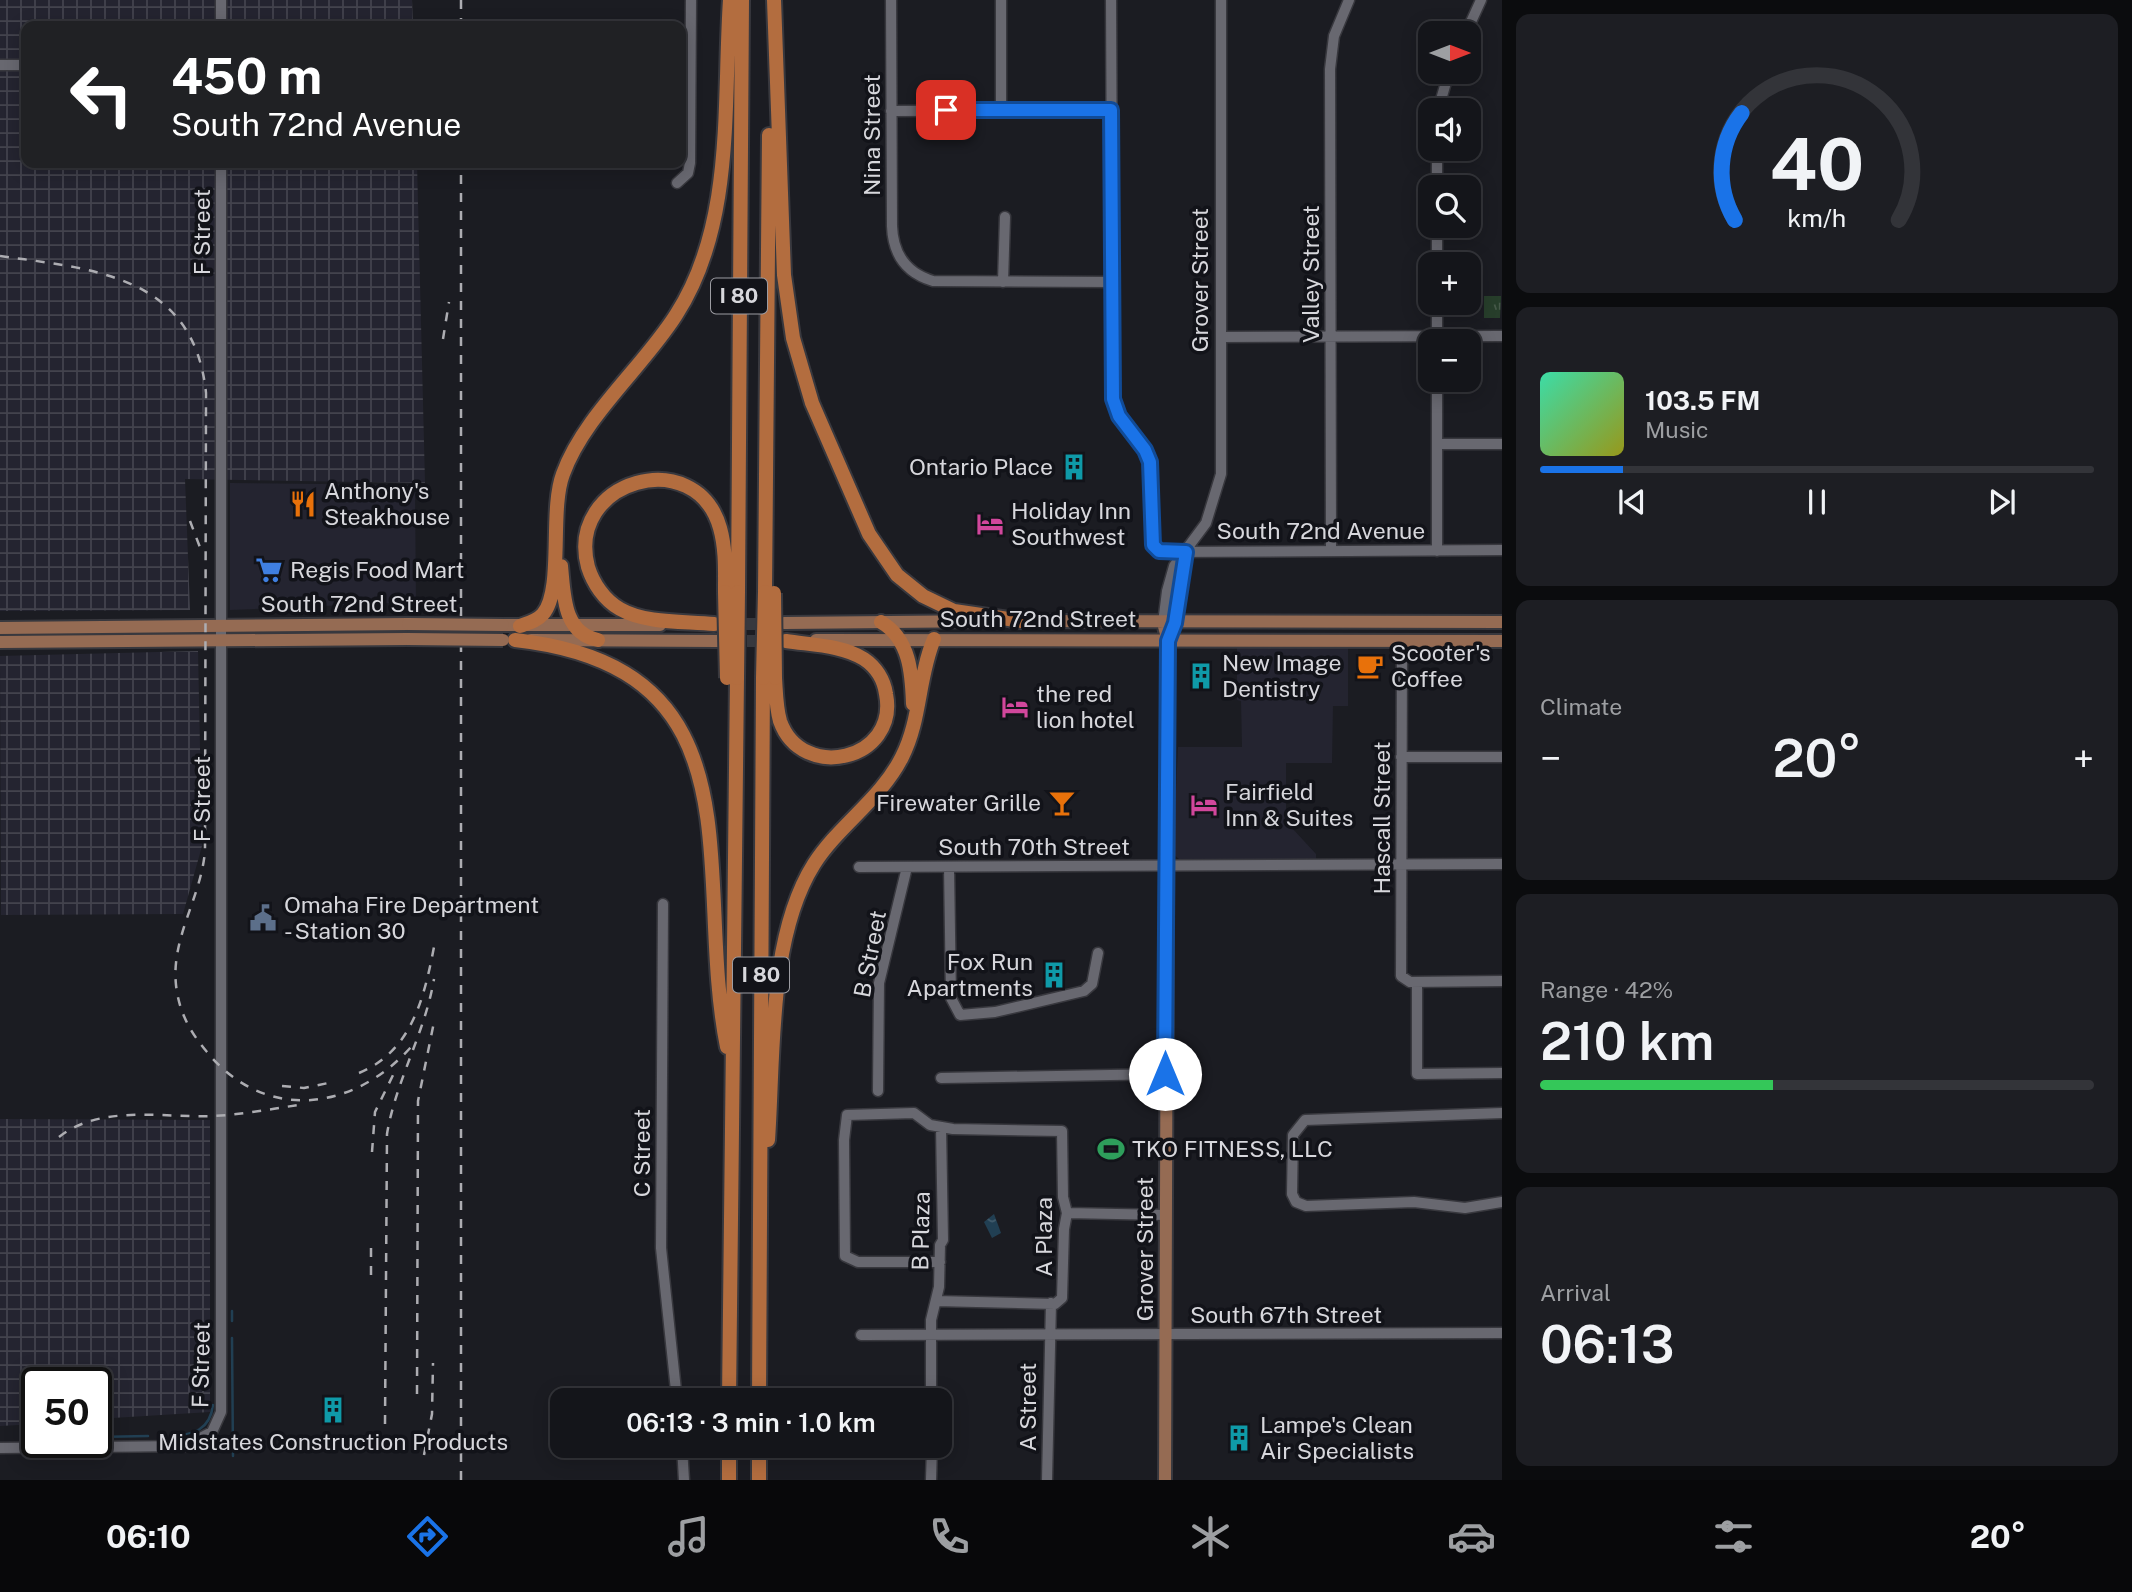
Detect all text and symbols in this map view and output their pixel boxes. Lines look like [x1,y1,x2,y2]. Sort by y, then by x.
north arrow [1418,21,1480,84]
map controls [1418,21,1481,392]
text: 450 m [171,47,322,105]
icon: left [56,49,147,140]
street label: Nina Street [858,74,885,196]
pin [916,80,976,140]
icon: arrive [927,91,965,129]
button: sound [1418,98,1481,161]
text: South 72nd Avenue [171,106,461,143]
text: 40 [1770,121,1864,206]
button: search [1418,175,1481,238]
street label: F Street [188,189,215,275]
text: km/h [1788,202,1846,232]
street label: Valley Street [1297,205,1324,343]
street label: Grover Street [1186,208,1213,352]
button: + [1418,252,1481,315]
road number: I 80 [711,278,767,314]
button: − [1418,329,1481,392]
text: 103.5 FM [1645,385,1760,416]
text: Music [1645,416,1709,443]
building icon: Ontario Place [1059,452,1089,482]
place label: Ontario Place [909,453,1053,480]
place label: Anthony's Steakhouse [324,477,450,530]
icon: previous [1613,483,1651,521]
icon: pause [1798,483,1836,521]
icon: next [1983,483,2021,521]
restaurant icon: Anthony's Steakhouse [288,489,318,519]
place label: Holiday Inn Southwest [1011,497,1131,550]
hotel icon: Holiday Inn Southwest [975,509,1005,539]
street label: South 72nd Avenue [1217,517,1425,544]
supermarket icon: Regis Food Mart [254,555,284,585]
place label: Regis Food Mart [290,556,465,583]
street label: South 72nd Street [261,590,457,617]
street label: South 72nd Street [940,605,1136,632]
place label: Scooter's Coffee [1391,639,1491,692]
place label: New Image Dentistry [1222,649,1342,702]
cafe icon: Scooter's Coffee [1355,651,1385,681]
building icon: New Image Dentistry [1186,661,1216,691]
place label: the red lion hotel [1036,680,1135,733]
hotel icon: the red lion hotel [1000,692,1030,722]
text: Climate [1540,693,1622,720]
text: 20° [1772,728,1862,789]
text: − [1540,736,1561,781]
text: + [2073,736,2094,781]
street label: Hascall Street [1368,741,1395,895]
street label: F Street [188,756,215,842]
place label: Fairfield Inn & Suites [1225,778,1353,831]
bar icon: Firewater Grille [1047,788,1077,818]
place label: Firewater Grille [876,789,1041,816]
hotel icon: Fairfield Inn & Suites [1189,790,1219,820]
street label: South 70th Street [938,833,1130,860]
place label: Omaha Fire Department - Station 30 [284,891,539,944]
public building icon: Omaha Fire Department - Station 30 [248,903,278,933]
street label: B Street [848,908,891,1000]
place label: Fox Run Apartments [907,948,1033,1001]
road number: I 80 [733,958,789,992]
building icon: Fox Run Apartments [1039,960,1069,990]
text: Range · 42% [1540,976,1673,1003]
text: 210 km [1540,1011,1714,1072]
position arrow [1128,1037,1202,1111]
street label: C Street [628,1109,655,1197]
sports icon: TKO FITNESS, LLC [1096,1134,1126,1164]
place label: TKO FITNESS, LLC [1132,1135,1333,1162]
street label: Grover Street [1131,1177,1158,1321]
street label: B Plaza [906,1191,935,1271]
street label: A Plaza [1030,1197,1057,1277]
text: Arrival [1540,1279,1611,1306]
street label: South 67th Street [1190,1301,1382,1328]
text: 06:13 [1540,1314,1674,1375]
street label: F Street [186,1322,215,1408]
street label: A Street [1014,1362,1041,1452]
speed limit sign: 50 [21,1367,112,1458]
building icon: Midstates Construction Products [318,1395,348,1425]
text: 06:13 · 3 min · 1.0 km [626,1407,876,1438]
place label: Lampe's Clean Air Specialists [1260,1411,1414,1464]
building icon: Lampe's Clean Air Specialists [1224,1423,1254,1453]
place label: Midstates Construction Products [158,1428,508,1455]
icon: directions [403,1512,452,1561]
icon: music [664,1512,713,1561]
icon: phone [925,1512,974,1561]
icon: climate [1186,1512,1235,1561]
icon: car [1447,1512,1496,1561]
icon: filters [1709,1512,1758,1561]
text: 06:10 [106,1518,191,1555]
text: 20° [1970,1518,2026,1555]

